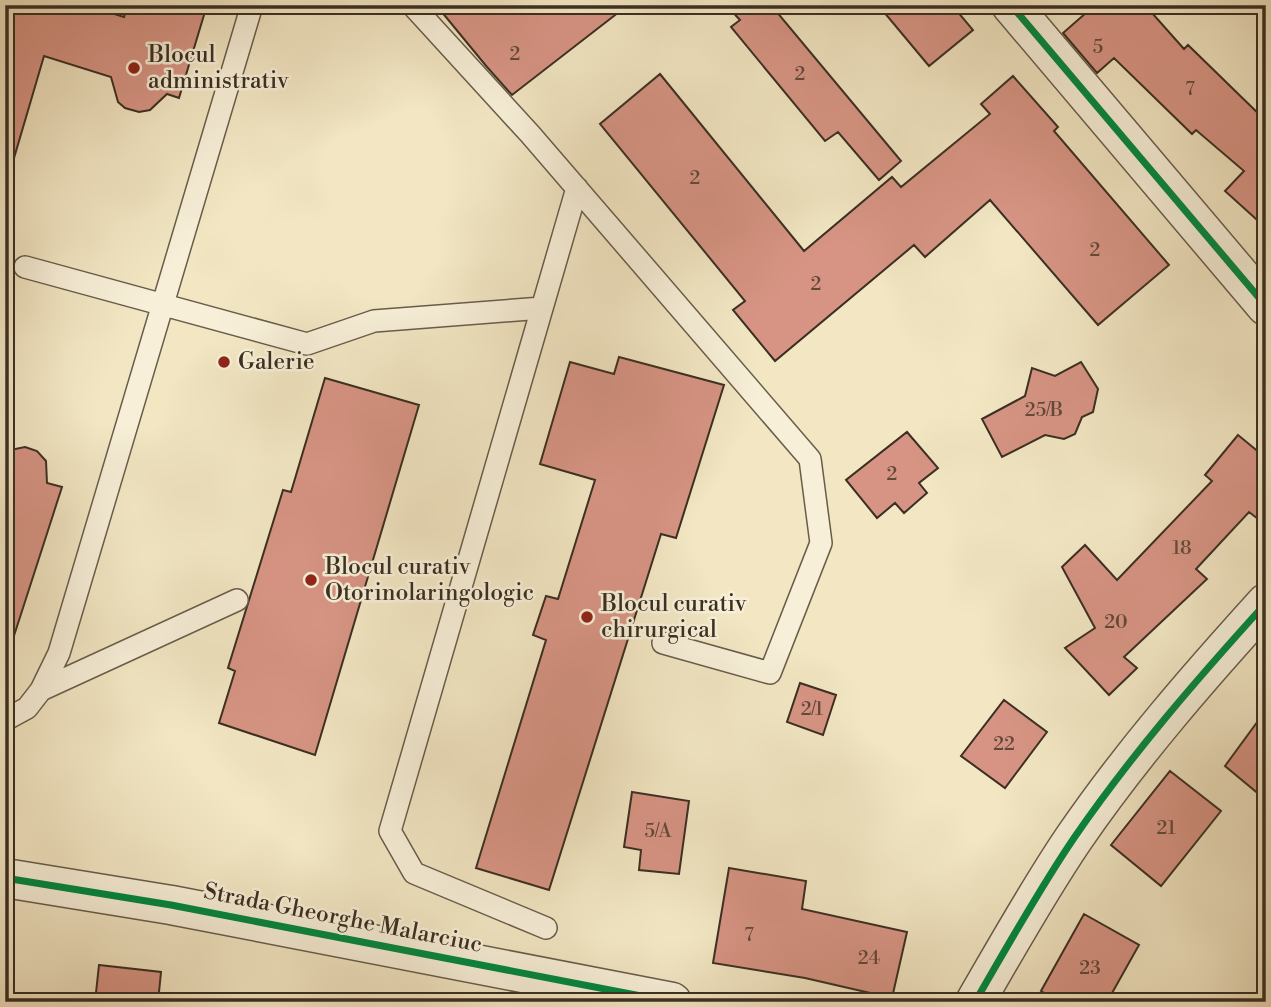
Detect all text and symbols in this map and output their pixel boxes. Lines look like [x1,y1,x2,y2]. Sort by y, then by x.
house number: 5 [1093,35,1103,59]
place label: Blocul administrativ [147,41,289,95]
house number: 2 [510,42,520,66]
marker: Blocul administrativ [126,60,142,76]
house number: 2 [795,62,805,86]
house number: 7 [1185,77,1195,101]
house number: 2 [690,166,700,190]
house number: 2 [1090,238,1100,262]
house number: 2 [811,272,821,296]
place label: Galerie [238,348,315,376]
marker: Galerie [216,354,232,370]
house number: 25/B [1025,398,1063,422]
house number: 2 [887,462,897,486]
house number: 18 [1172,536,1192,560]
place label: Blocul curativ Otorinolaringologic [324,553,534,607]
marker: Blocul curativ Otorinolaringologic [303,572,319,588]
place label: Blocul curativ chirurgical [600,590,747,644]
marker: Blocul curativ chirurgical [579,609,595,625]
house number: 20 [1104,610,1128,634]
house number: 2/1 [801,697,823,721]
house number: 22 [993,732,1015,756]
house number: 21 [1156,816,1176,840]
house number: 5/A [644,819,673,843]
street label: Strada Gheorghe Malarciuc [201,877,485,959]
house number: 7 [744,923,754,947]
house number: 24 [858,946,880,970]
house number: 23 [1079,956,1101,980]

